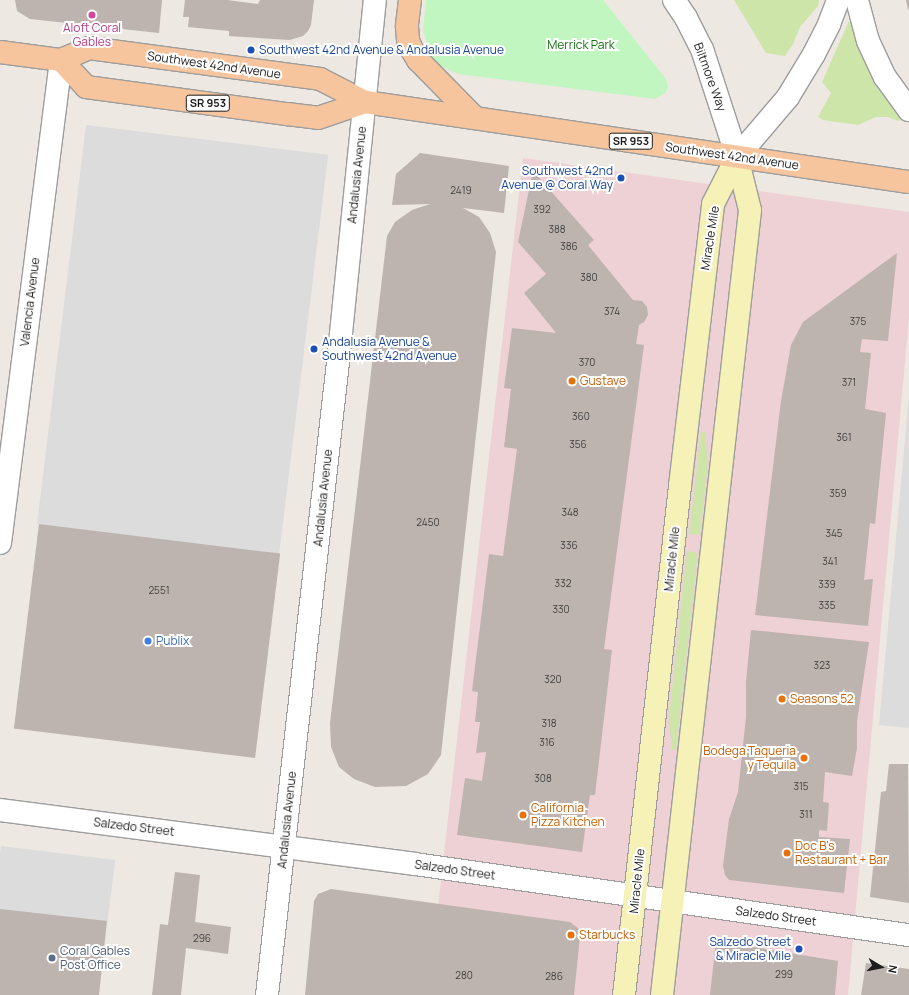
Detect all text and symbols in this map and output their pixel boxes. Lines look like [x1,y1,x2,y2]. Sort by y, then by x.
marker: Aloft Coral Gables [87,10,97,20]
place label: Aloft Coral Gables [63,21,121,49]
park label: Merrick Park [547,38,615,52]
street label: Biltmore Way [691,41,729,113]
place label: Southwest 42nd Avenue & Andalusia Avenue [259,43,504,57]
marker: Southwest 42nd Avenue & Andalusia Avenue [246,45,256,55]
street label: Southwest 42nd Avenue [146,49,282,81]
road number: SR 953 [185,94,231,112]
street label: Andalusia Avenue [345,126,369,224]
road number: SR 953 [608,132,654,150]
street label: Southwest 42nd Avenue [664,140,800,172]
place label: Southwest 42nd Avenue @ Coral Way [501,164,613,192]
marker: Southwest 42nd Avenue @ Coral Way [616,173,626,183]
house number: 2419 [450,185,472,197]
house number: 392 [533,204,551,216]
street label: Miracle Mile [698,205,722,271]
house number: 388 [548,224,566,236]
house number: 386 [560,241,578,253]
street label: Valencia Avenue [17,257,43,347]
house number: 380 [580,272,598,284]
house number: 374 [604,306,620,318]
house number: 375 [850,316,866,328]
place label: Andalusia Avenue & Southwest 42nd Avenue [322,335,457,363]
marker: Andalusia Avenue & Southwest 42nd Avenue [309,344,319,354]
house number: 370 [579,357,595,369]
place label: Gustave [580,374,626,388]
marker: Gustave [567,376,577,386]
house number: 371 [842,377,856,389]
house number: 360 [572,411,590,423]
house number: 361 [836,432,852,444]
house number: 356 [569,439,587,451]
street label: Andalusia Avenue [311,449,335,547]
house number: 359 [829,488,847,500]
house number: 348 [561,507,579,519]
house number: 2450 [416,517,440,529]
street label: Miracle Mile [661,526,683,592]
house number: 345 [825,528,843,540]
house number: 336 [560,540,578,552]
house number: 341 [822,556,838,568]
house number: 332 [555,578,571,590]
house number: 339 [818,579,836,591]
house number: 2551 [148,585,170,597]
house number: 335 [819,600,835,612]
house number: 330 [552,604,570,616]
place label: Publix [156,634,189,648]
marker: Publix [143,636,153,646]
house number: 323 [814,660,830,672]
house number: 320 [544,674,562,686]
place label: Seasons 52 [790,692,854,706]
marker: Seasons 52 [777,694,787,704]
house number: 318 [541,718,557,730]
house number: 316 [539,737,555,749]
place label: Bodega Taqueria y Tequila [703,744,796,772]
marker: Bodega Taqueria y Tequila [799,753,809,763]
street label: Andalusia Avenue [275,771,299,869]
house number: 308 [534,773,552,785]
house number: 315 [793,781,809,793]
place label: California Pizza Kitchen [531,801,605,829]
house number: 311 [799,809,813,821]
marker: California Pizza Kitchen [518,810,528,820]
street label: Salzedo Street [93,815,175,839]
place label: Doc B's Restaurant + Bar [795,839,887,867]
street label: Miracle Mile [626,848,648,914]
marker: Doc B's Restaurant + Bar [782,848,792,858]
street label: Salzedo Street [414,857,496,883]
street label: Salzedo Street [735,903,817,929]
place label: Starbucks [579,928,635,942]
marker: Starbucks [566,930,576,940]
house number: 296 [193,933,211,945]
place label: Salzedo Street & Miracle Mile [709,935,791,963]
place label: Coral Gables Post Office [60,944,130,972]
marker: Salzedo Street & Miracle Mile [794,944,804,954]
north arrow [861,947,901,987]
marker: Coral Gables Post Office [47,953,57,963]
text: N [885,964,901,974]
house number: 299 [775,969,793,981]
house number: 280 [455,970,473,982]
house number: 286 [545,971,563,983]

